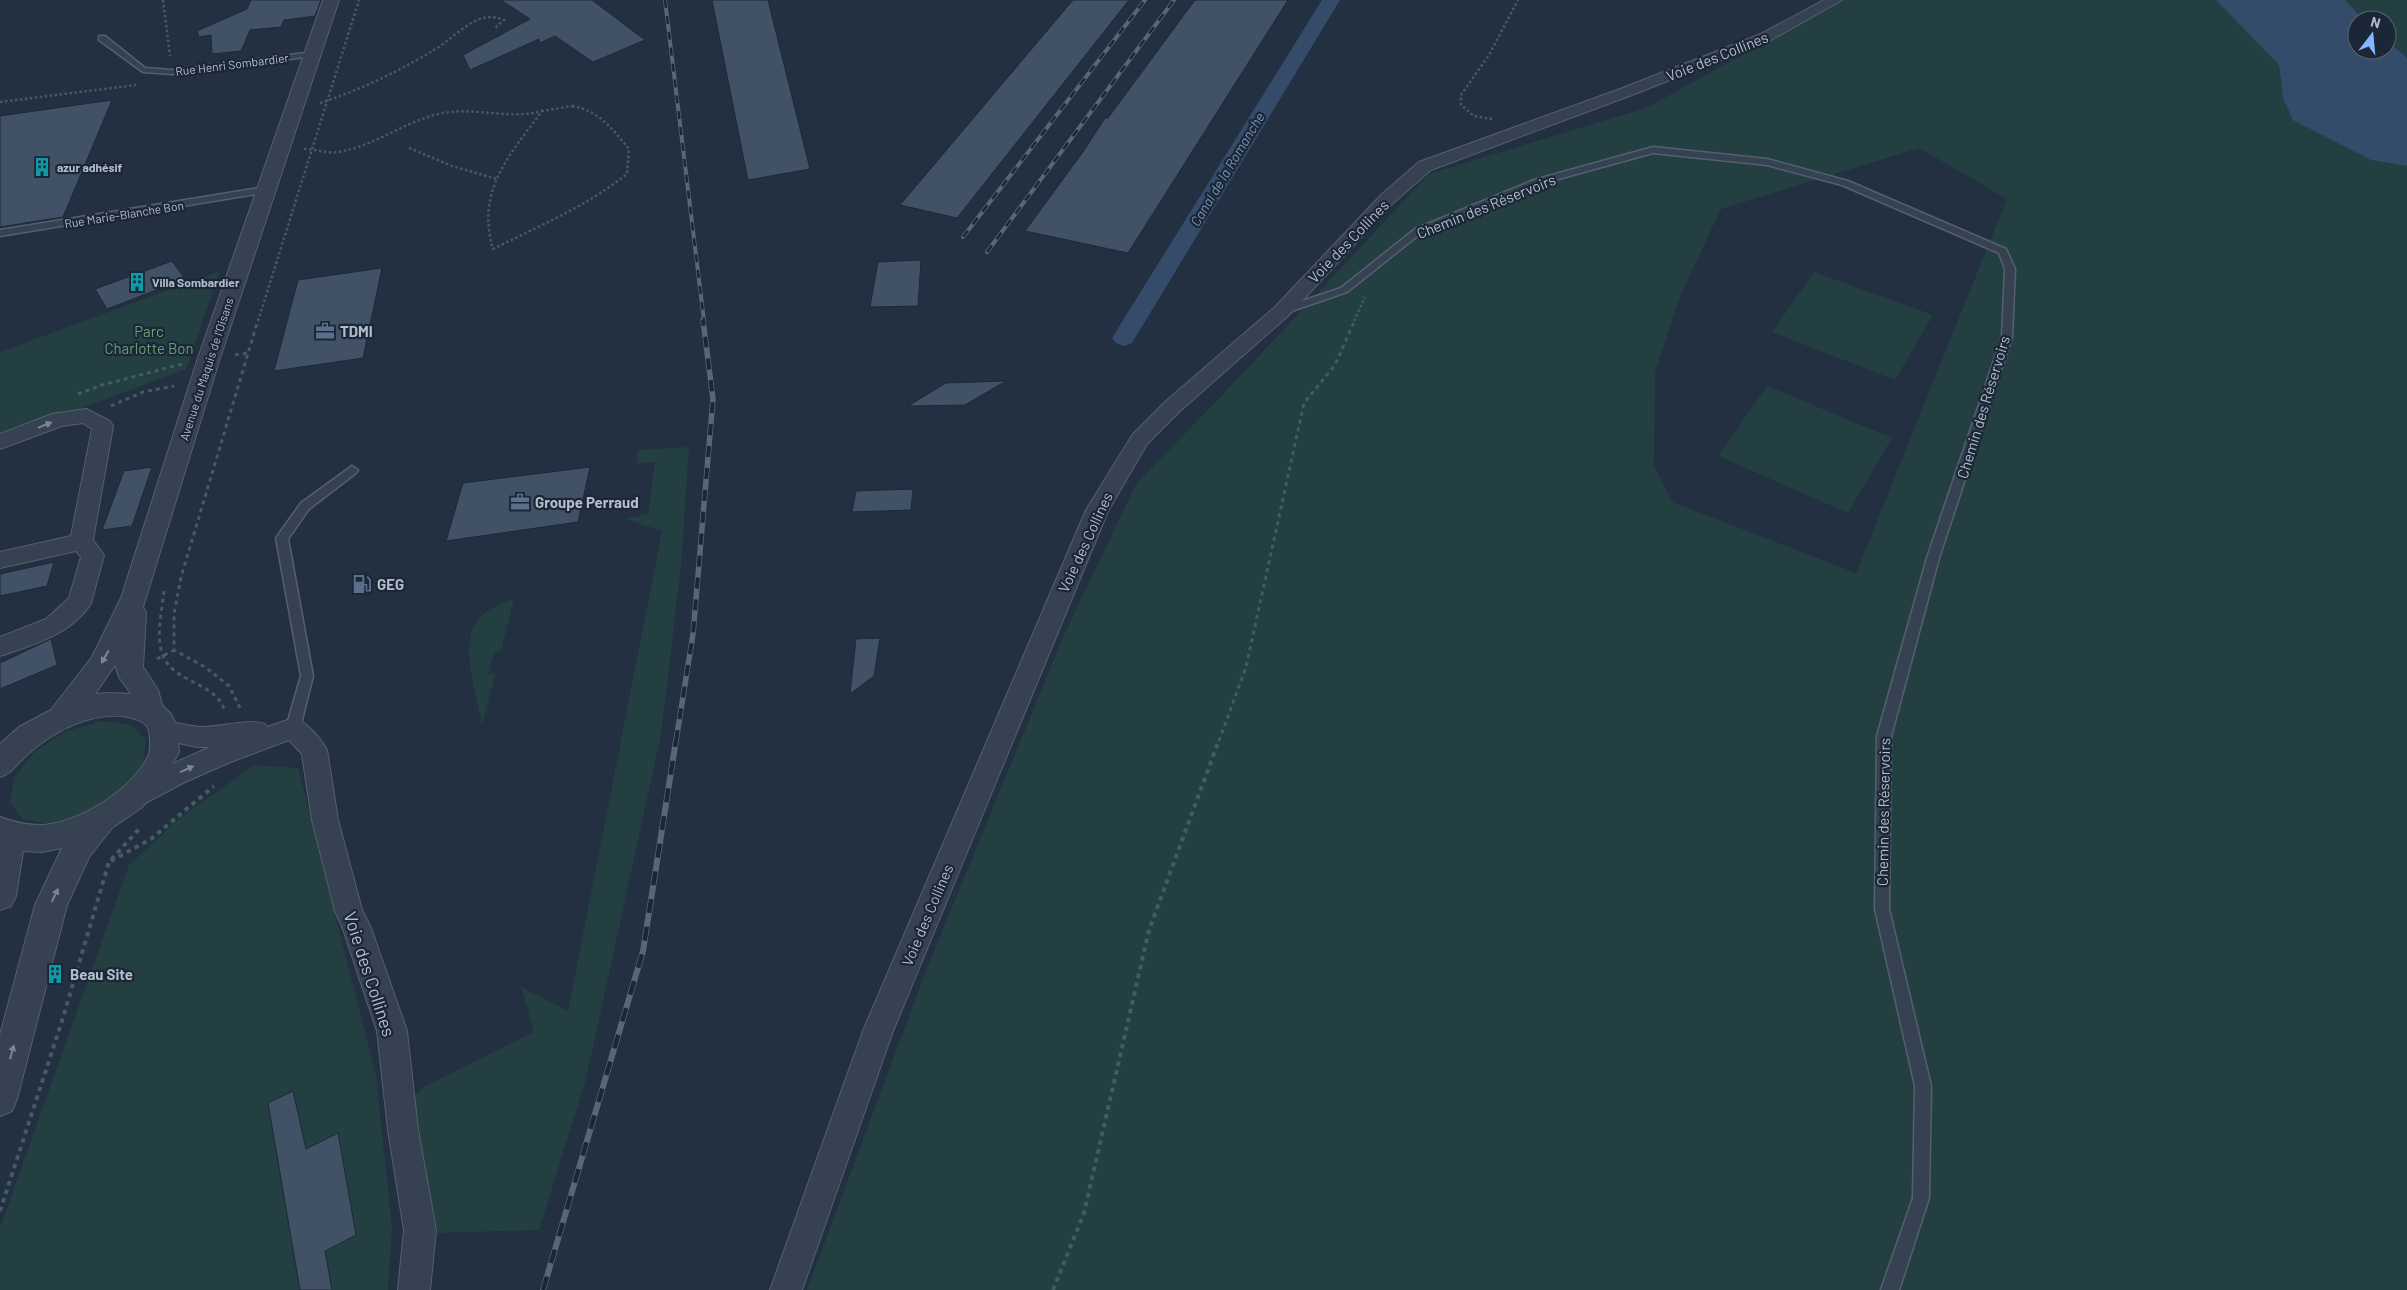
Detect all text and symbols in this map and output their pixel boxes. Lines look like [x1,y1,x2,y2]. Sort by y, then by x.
north arrow [2347,10,2397,60]
text: N [2369,13,2383,31]
street label: Voie des Collines [1663,27,1771,85]
street label: Rue Henri Sombardier [175,50,290,78]
water label: Canal de la Romanche [1186,109,1268,229]
building icon: azur adhésif [31,156,53,178]
place label: azur adhésif [57,160,123,174]
street label: Chemin des Réservoirs [1414,170,1558,242]
street label: Voie des Collines [1304,196,1392,286]
street label: Rue Marie-Blanche Bon [63,198,185,230]
building icon: Villa Sombardier [126,271,148,293]
place label: Villa Sombardier [152,275,240,289]
street label: Avenue du Maquis de l'Oisans [176,296,236,442]
office icon: TDMI [314,320,336,342]
park label: Parc Charlotte Bon [104,322,194,357]
place label: TDMI [340,322,373,340]
street label: Chemin des Réservoirs [1953,333,2013,481]
one-way arrow [38,420,52,428]
street label: Voie des Collines [1054,489,1116,595]
office icon: Groupe Perraud [509,491,531,513]
place label: Groupe Perraud [535,493,639,511]
fuel station icon: GEG [351,573,373,595]
place label: GEG [377,575,404,593]
one-way arrow [101,650,109,665]
street label: Chemin des Réservoirs [1873,738,1893,886]
one-way arrow [180,765,195,773]
street label: Voie des Collines [898,862,956,968]
one-way arrow [52,888,60,902]
street label: Voie des Collines [339,909,401,1039]
building icon: Beau Site [44,963,66,985]
place label: Beau Site [70,965,133,983]
one-way arrow [8,1044,16,1059]

